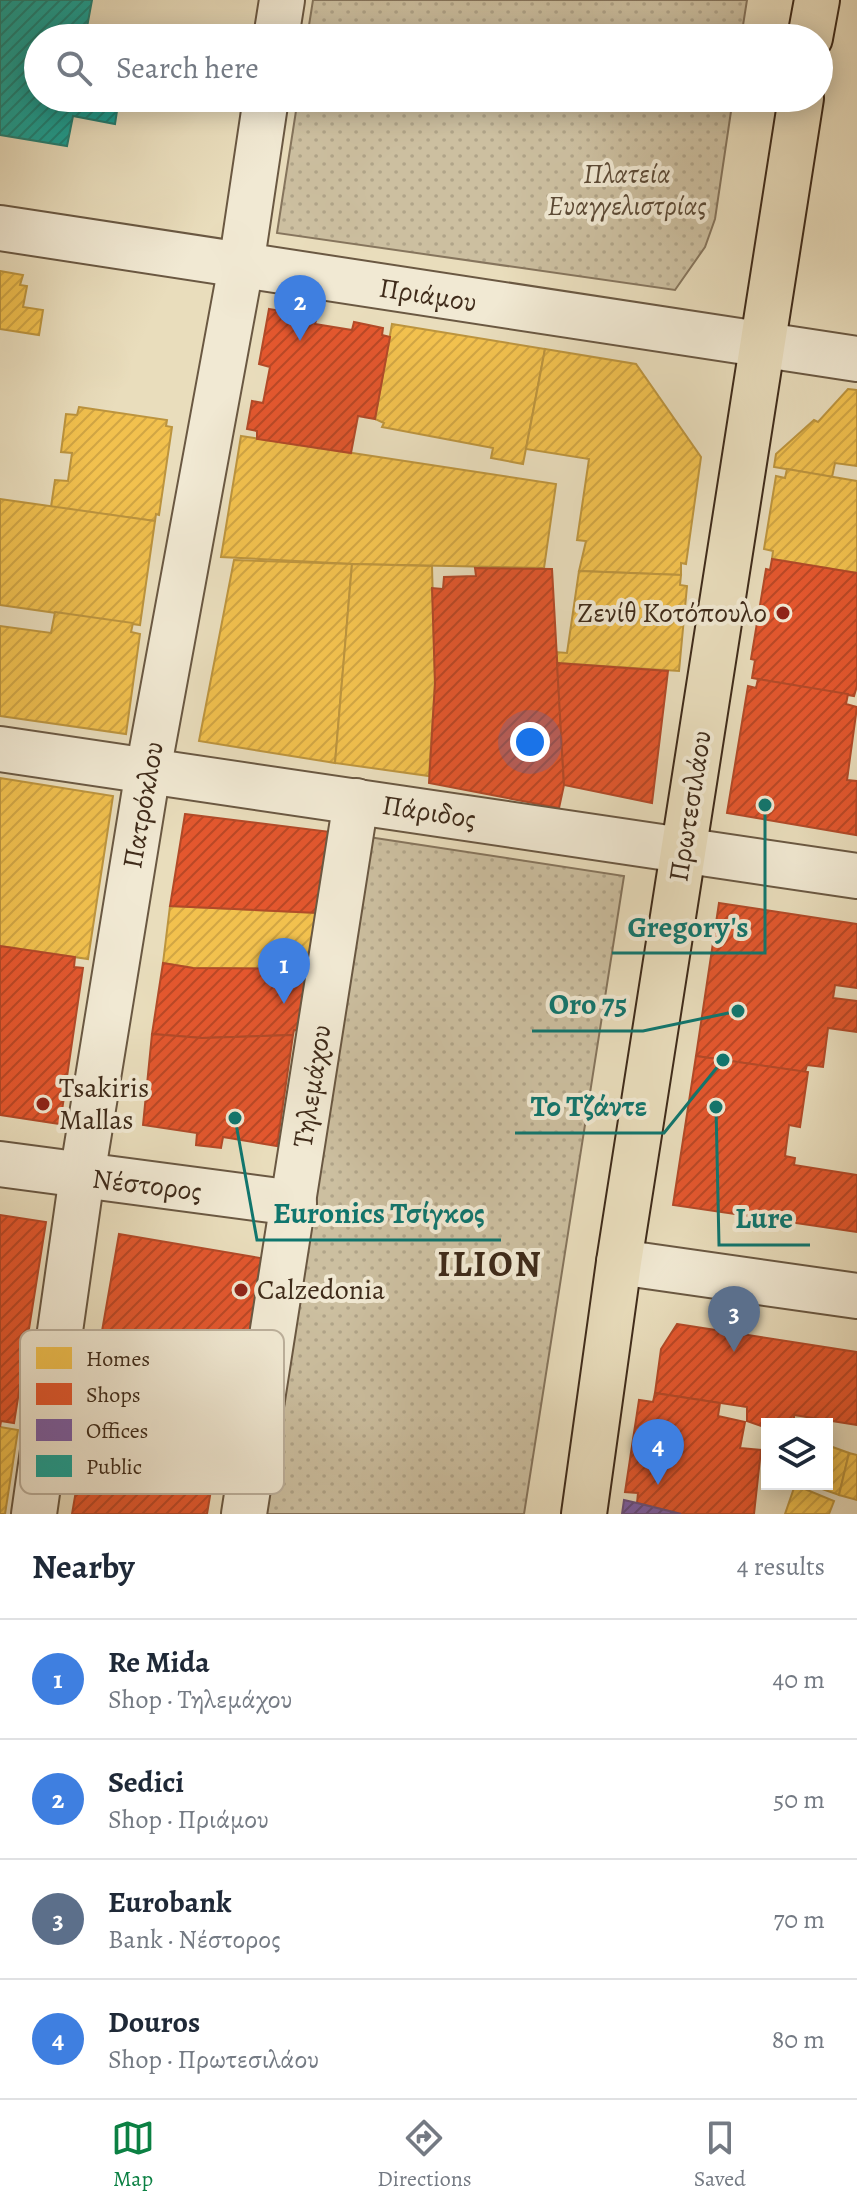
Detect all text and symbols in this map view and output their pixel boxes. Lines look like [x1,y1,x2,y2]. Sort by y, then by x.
search box [24,24,833,112]
icon: search [52,46,96,90]
text: Search here [116,48,259,88]
park label: Πλατεία Ευαγγελιστρίας [547,155,707,225]
street label: Πριάμου [376,269,480,321]
pin: 2 [274,275,326,341]
place label: Ζενίθ Κοτόπουλο [577,594,767,632]
marker: Ζενίθ Κοτόπουλο [774,604,792,622]
your location [510,722,550,762]
street label: Πρωτεσιλάου [659,728,721,884]
street label: Πατρόκλου [113,739,173,871]
street label: Πάριδος [379,786,479,838]
callout: Gregory's [612,899,765,953]
text: Gregory's [628,907,748,947]
pin: 1 [258,938,310,1004]
callout: Oro 75 [532,977,643,1031]
text: Oro 75 [549,984,627,1024]
street label: Τηλεμάχου [284,1022,340,1150]
place label: Tsakiris Mallas [59,1069,149,1139]
callout: Το Τζάντε [515,1079,664,1133]
text: Το Τζάντε [531,1086,647,1126]
marker: Tsakiris Mallas [34,1095,52,1113]
street label: Νέστορος [90,1159,204,1211]
callout: Euronics Τσίγκος [257,1186,501,1240]
callout: Lure [719,1191,810,1245]
text: Euronics Τσίγκος [273,1193,485,1233]
text: Lure [735,1198,793,1238]
district label: ILION [437,1239,543,1288]
place label: Calzedonia [257,1271,385,1309]
marker: Calzedonia [232,1281,250,1299]
pin: 3 [708,1286,760,1352]
legend [20,1330,284,1494]
text: Homes [86,1344,150,1374]
text: Shops [86,1380,141,1410]
text: Offices [86,1416,148,1446]
map controls [761,1418,833,1490]
button: layers [761,1418,833,1490]
pin: 4 [632,1419,684,1485]
text: Public [86,1452,142,1482]
text: Nearby [32,1543,135,1590]
text: 4 results [737,1549,825,1584]
text: Re Mida [108,1642,210,1682]
text: 1 [53,1662,63,1697]
text: 40 m [773,1662,825,1697]
text: Shop · Τηλεμάχου [108,1682,293,1717]
text: Sedici [108,1762,184,1802]
text: 2 [52,1782,64,1817]
text: 50 m [773,1782,825,1817]
text: Shop · Πριάμου [108,1802,269,1837]
text: Eurobank [108,1882,232,1922]
text: 3 [52,1902,64,1937]
text: 70 m [773,1902,825,1937]
text: Bank · Νέστορος [108,1922,281,1957]
text: Douros [108,2002,200,2042]
text: 4 [52,2022,64,2057]
text: 80 m [772,2022,825,2057]
text: Shop · Πρωτεσιλάου [108,2042,319,2077]
tab: Map [111,2116,155,2194]
tab: Directions [377,2116,472,2194]
tab: Saved [694,2116,746,2194]

